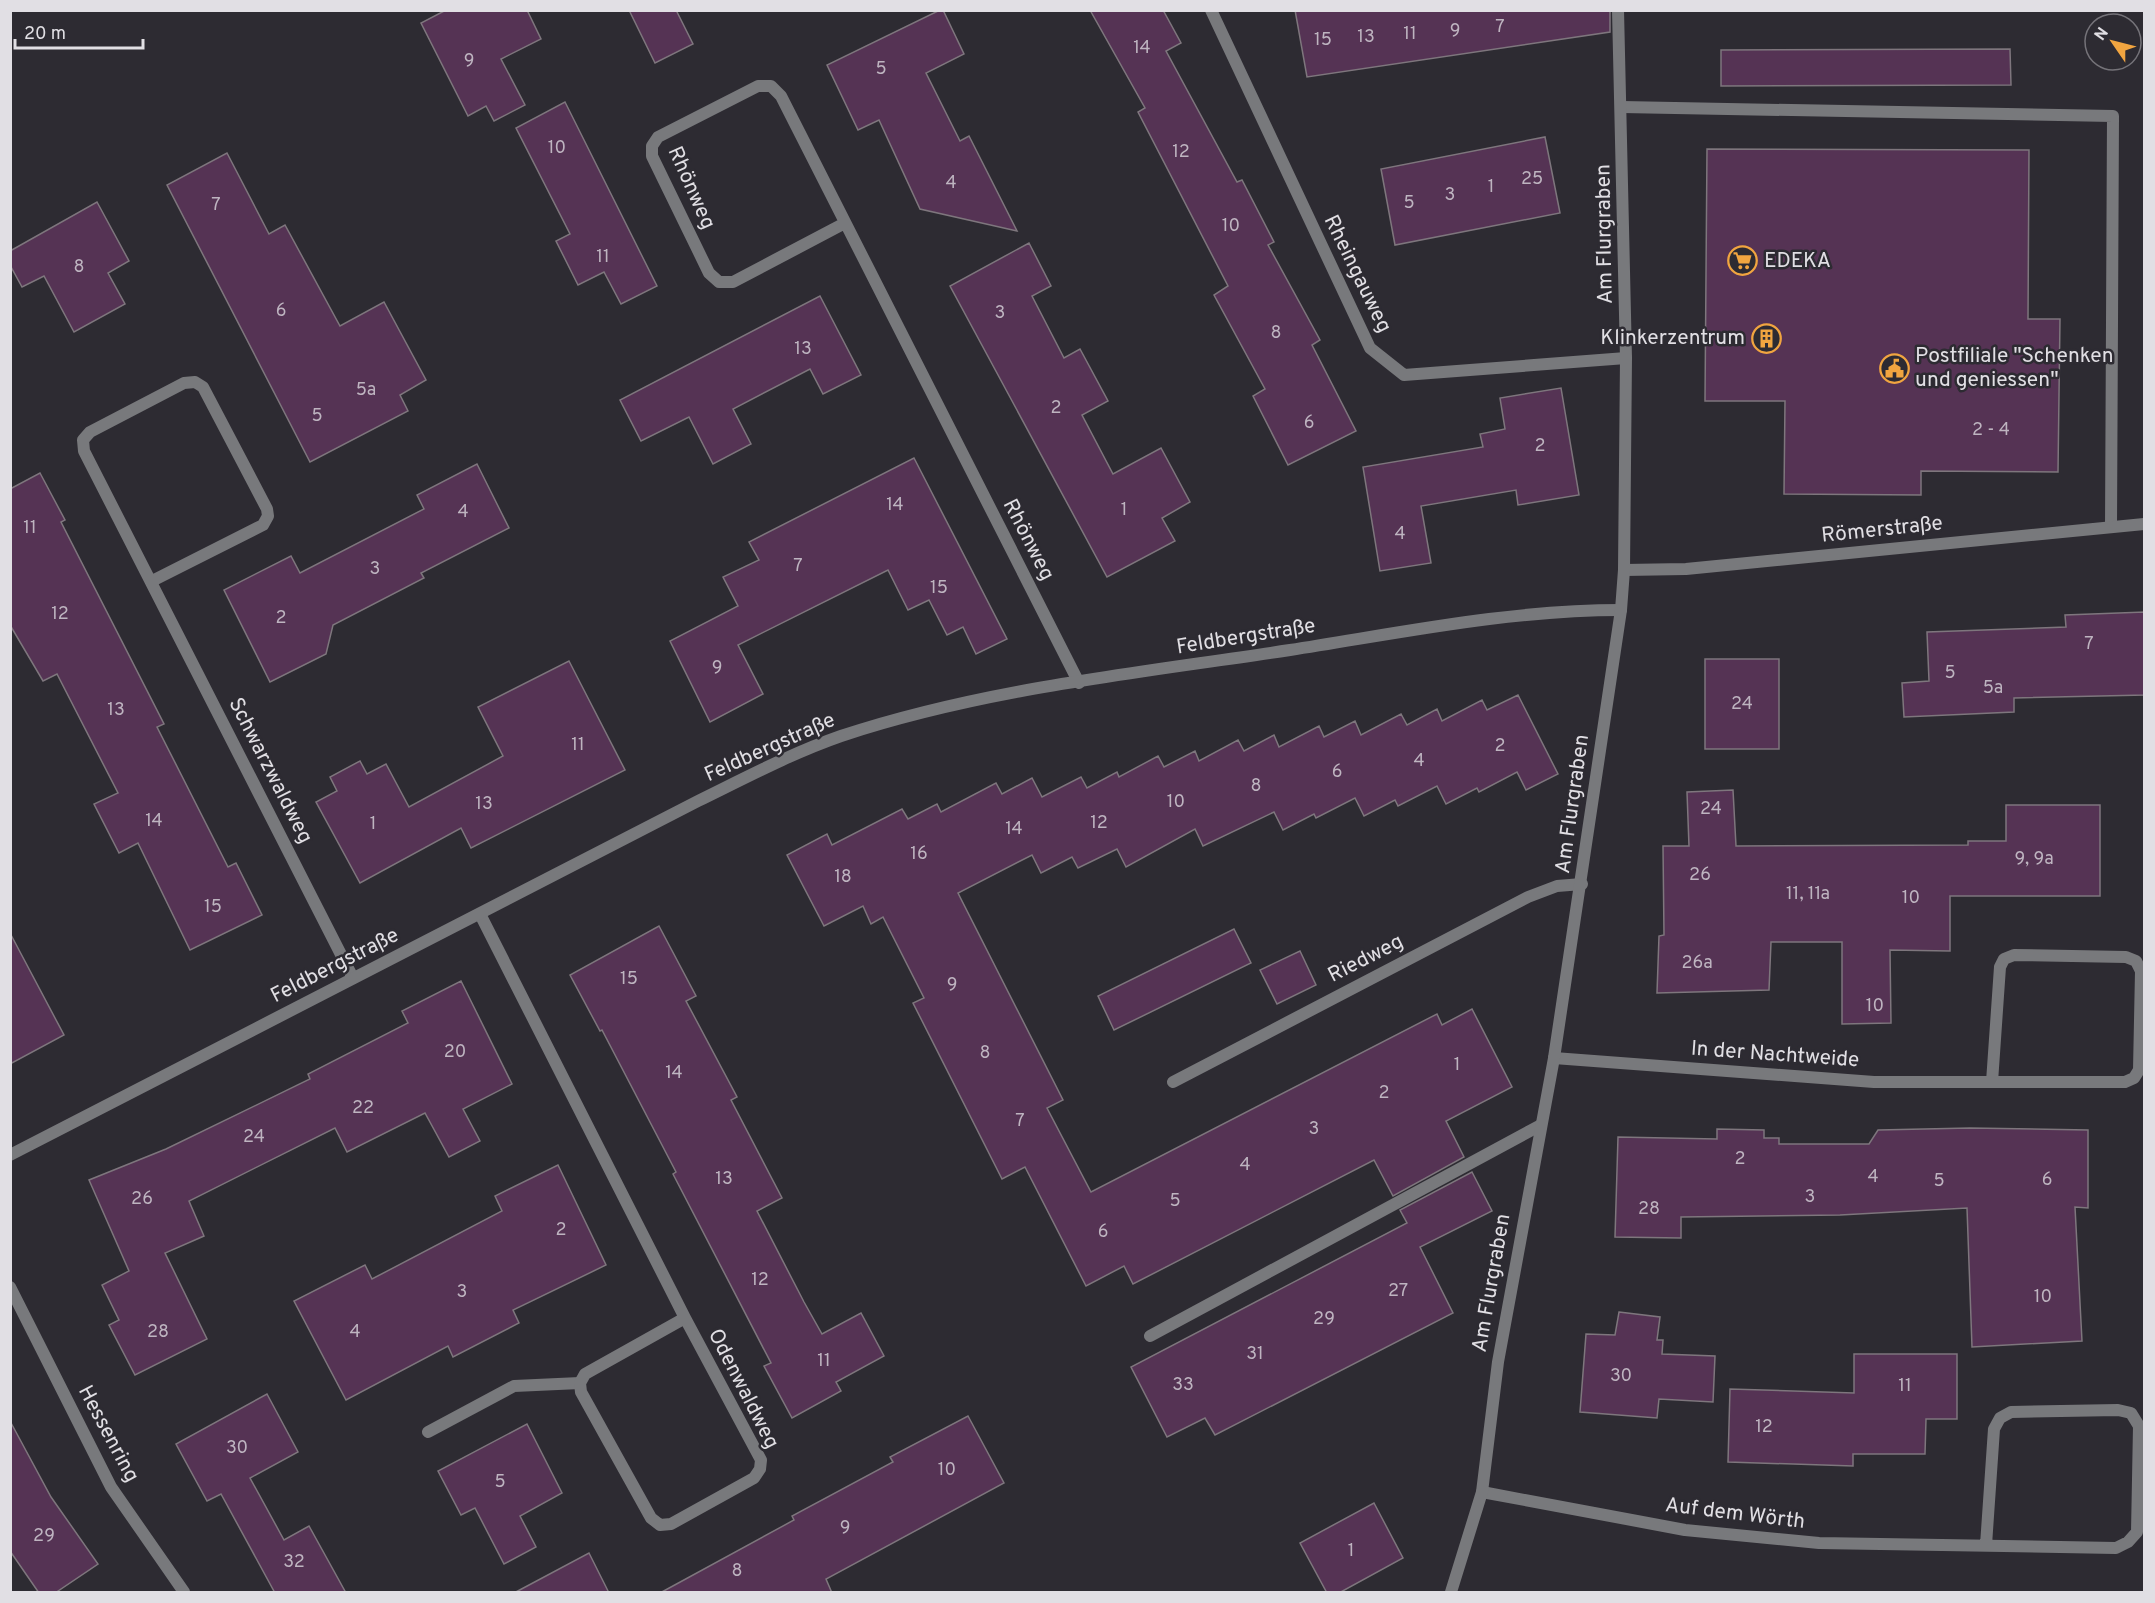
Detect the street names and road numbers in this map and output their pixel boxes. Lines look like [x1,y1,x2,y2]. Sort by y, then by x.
street label: Rhönweg [661,142,721,234]
street label: Am Flurgraben [1590,164,1620,304]
street label: Rheingauweg [1317,211,1397,337]
street label: Rhönweg [996,495,1060,585]
street label: Römerstraße [1820,510,1944,550]
street label: Feldbergstraße [1175,613,1317,661]
street label: Schwarzwaldweg [222,693,318,849]
street label: Feldbergstraße [700,707,840,789]
street label: Am Flurgraben [1550,733,1596,875]
street label: Feldbergstraße [266,922,404,1010]
street label: Riedweg [1324,929,1408,989]
street label: In der Nachtweide [1690,1036,1860,1074]
street label: Am Flurgraben [1467,1212,1517,1354]
street label: Odenwaldweg [701,1324,785,1454]
street label: Hessenring [71,1381,145,1487]
street label: Auf dem Wörth [1664,1492,1806,1536]

